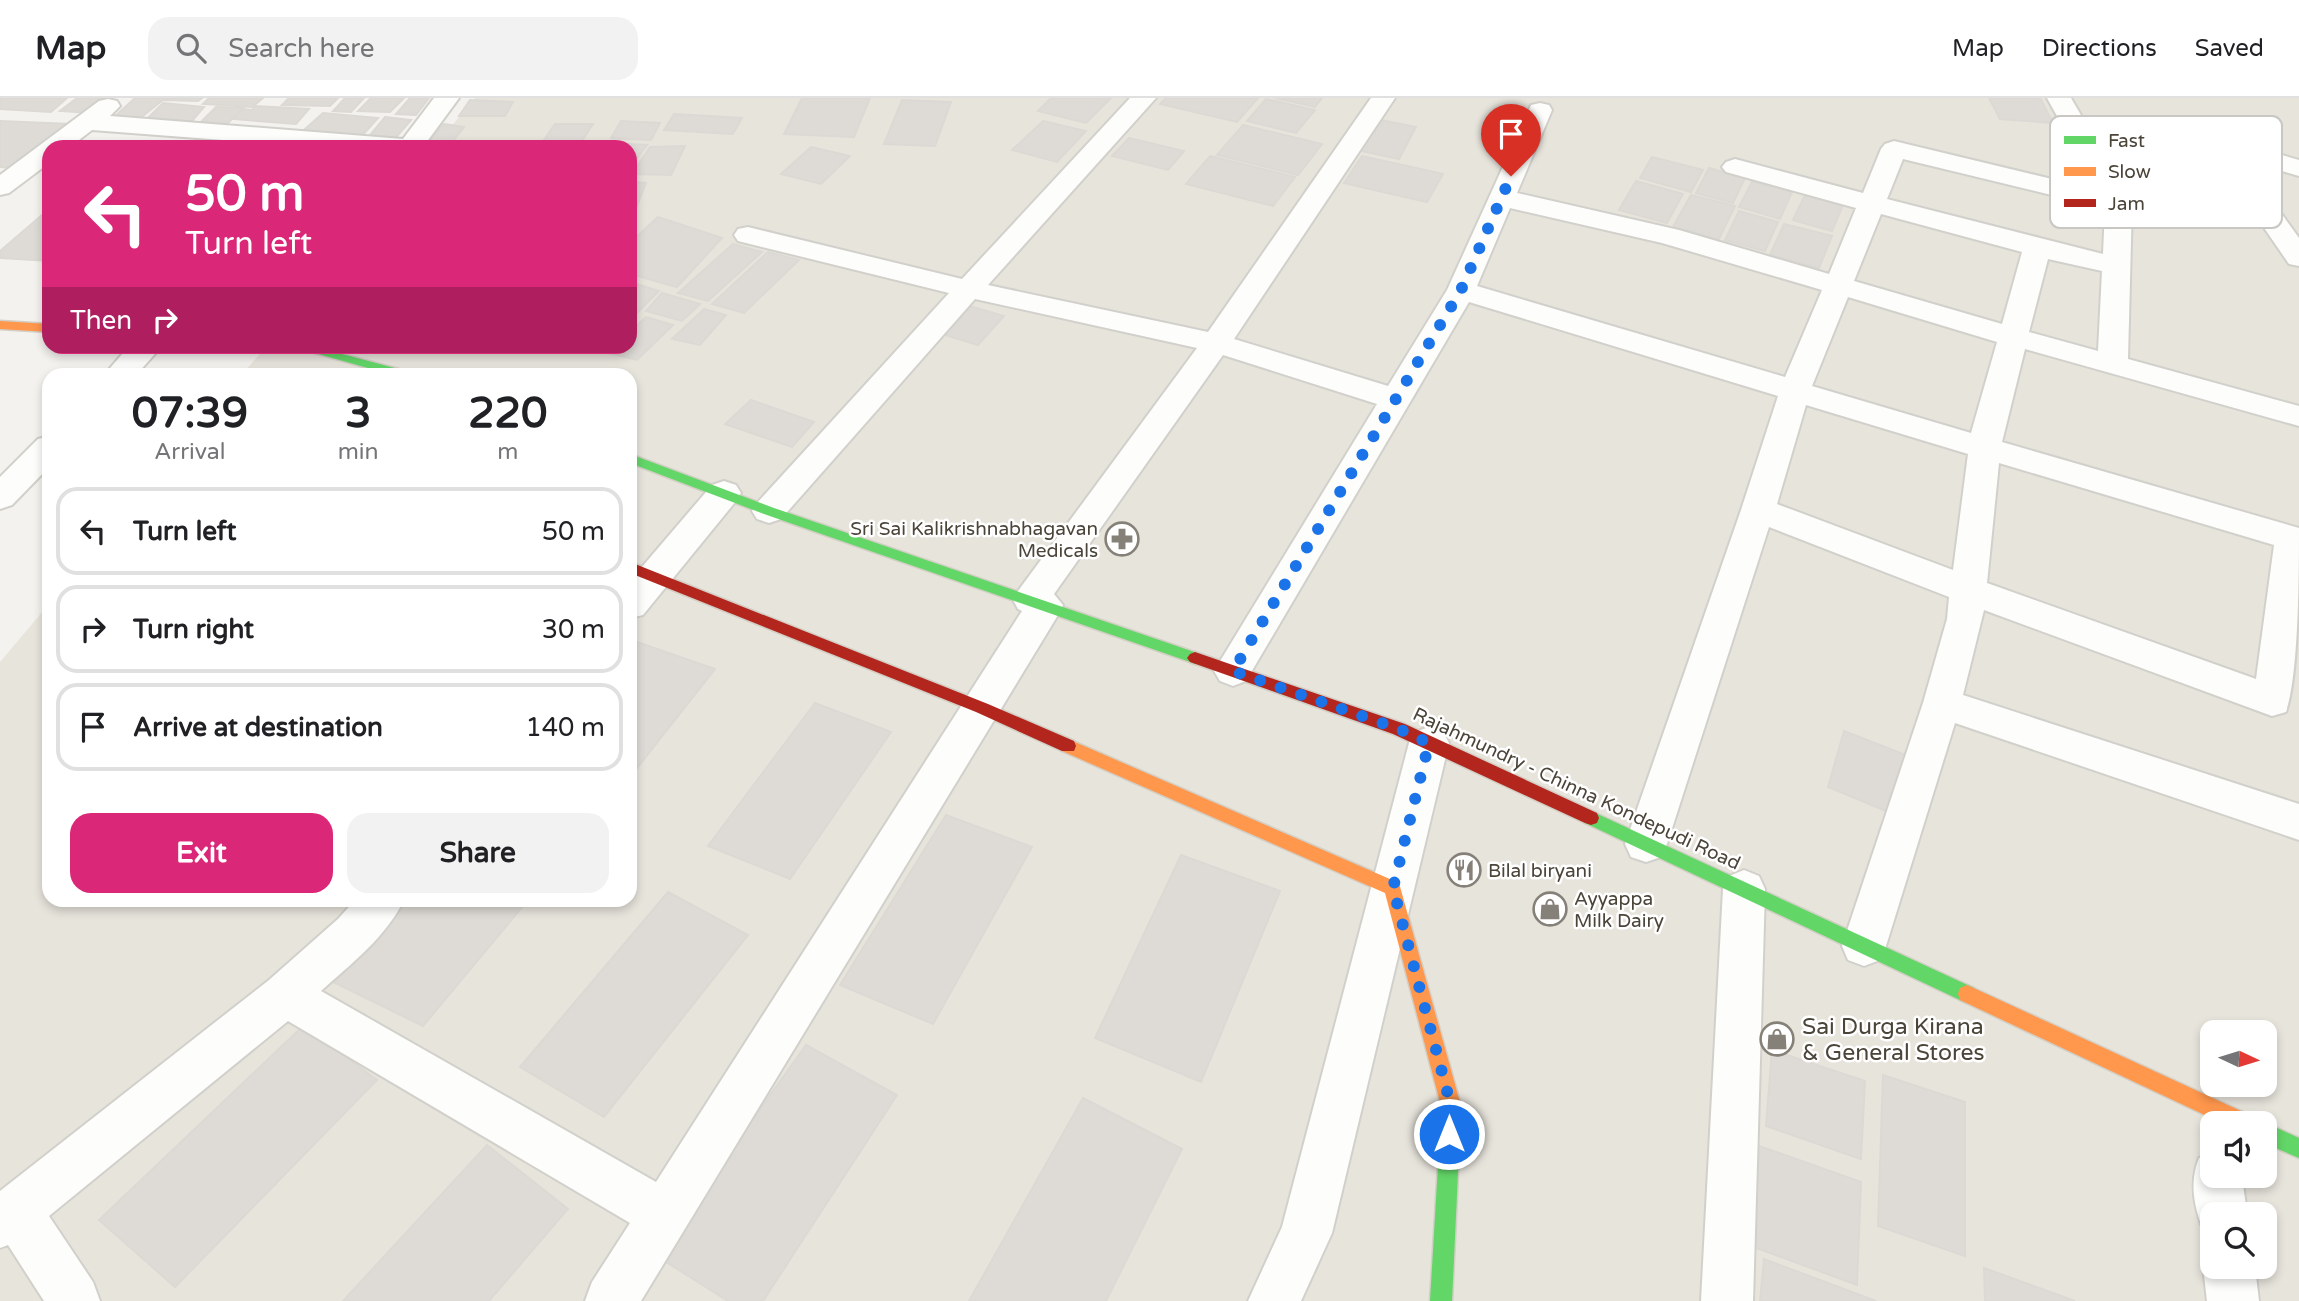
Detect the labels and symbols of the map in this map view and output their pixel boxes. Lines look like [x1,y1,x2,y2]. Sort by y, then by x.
pin [1481,104,1541,176]
legend [2050,116,2282,228]
text: Fast [2108,130,2145,152]
text: Slow [2108,161,2151,183]
text: Jam [2108,193,2145,215]
place label: Sri Sai Kalikrishnabhagavan Medicals [850,518,1098,562]
pharmacy icon: Sri Sai Kalikrishnabhagavan Medicals [1103,520,1141,558]
street label: Rajahmundry - Chinna Kondepudi Road [1409,703,1744,875]
restaurant icon: Bilal biryani [1445,851,1483,889]
place label: Bilal biryani [1488,860,1592,882]
place label: Ayyappa Milk Dairy [1574,888,1664,932]
shop icon: Ayyappa Milk Dairy [1531,890,1569,928]
place label: Sai Durga Kirana & General Stores [1802,1013,1985,1067]
shop icon: Sai Durga Kirana & General Stores [1758,1020,1796,1058]
north arrow [2200,1020,2277,1097]
position arrow [1412,1097,1486,1171]

